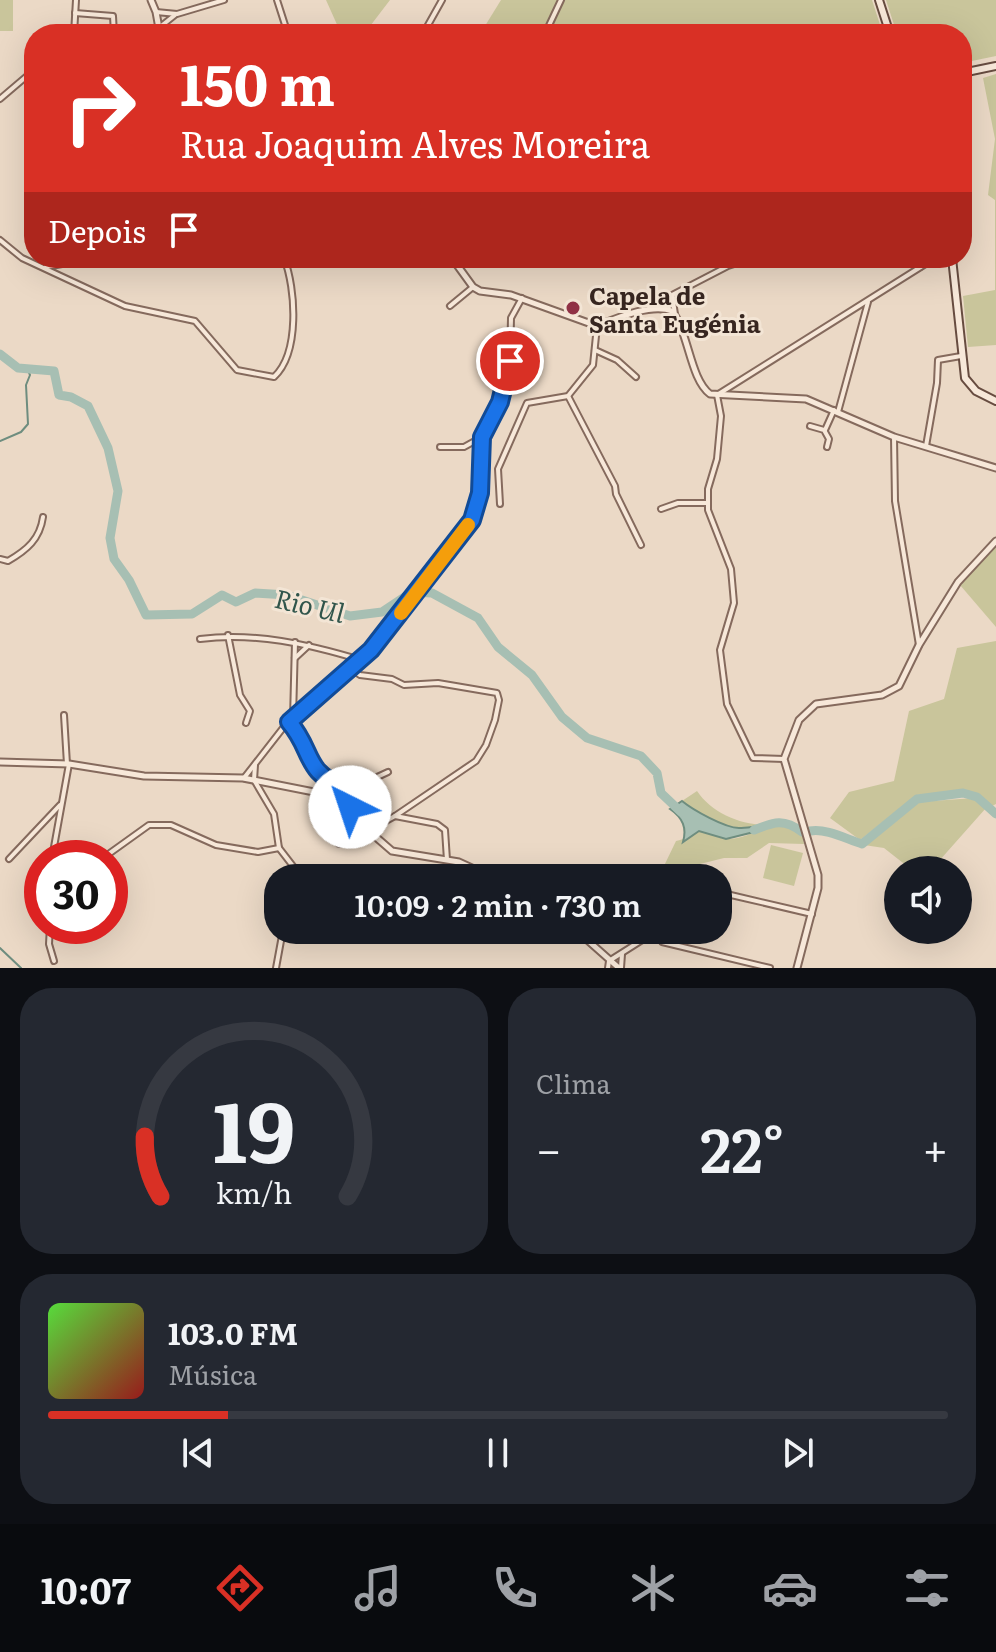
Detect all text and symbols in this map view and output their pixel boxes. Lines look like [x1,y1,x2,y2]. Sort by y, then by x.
text: 150 m [180,40,335,123]
icon: right [48,56,152,160]
text: Rua Joaquim Alves Moreira [180,116,650,169]
text: Depois [48,208,146,252]
icon: arrive [162,208,206,252]
place label: Capela de Santa Eugénia [589,277,761,340]
marker: Capela de Santa Eugénia [564,299,582,317]
pin [476,327,544,395]
icon: arrive [488,339,532,383]
water label: Rio Ul [271,577,350,631]
position arrow [308,765,392,849]
speed limit sign: 30 [24,840,128,944]
map controls [884,856,972,944]
button: sound [884,856,972,944]
text: 10:09 · 2 min · 730 m [355,882,641,926]
text: Clima [536,1063,611,1102]
text: 19 [213,1065,295,1189]
text: 22° [700,1102,784,1191]
text: − [536,1114,562,1180]
text: + [922,1114,948,1180]
text: km/h [216,1170,292,1213]
text: 103.0 FM [168,1310,298,1354]
text: Música [168,1354,257,1393]
icon: previous [176,1431,220,1475]
icon: pause [476,1431,520,1475]
icon: next [776,1431,820,1475]
icon: directions [212,1560,268,1616]
icon: music [350,1560,406,1616]
icon: phone [487,1560,543,1616]
icon: climate [625,1560,681,1616]
icon: car [762,1560,818,1616]
icon: filters [899,1560,955,1616]
text: 10:07 [41,1562,131,1615]

